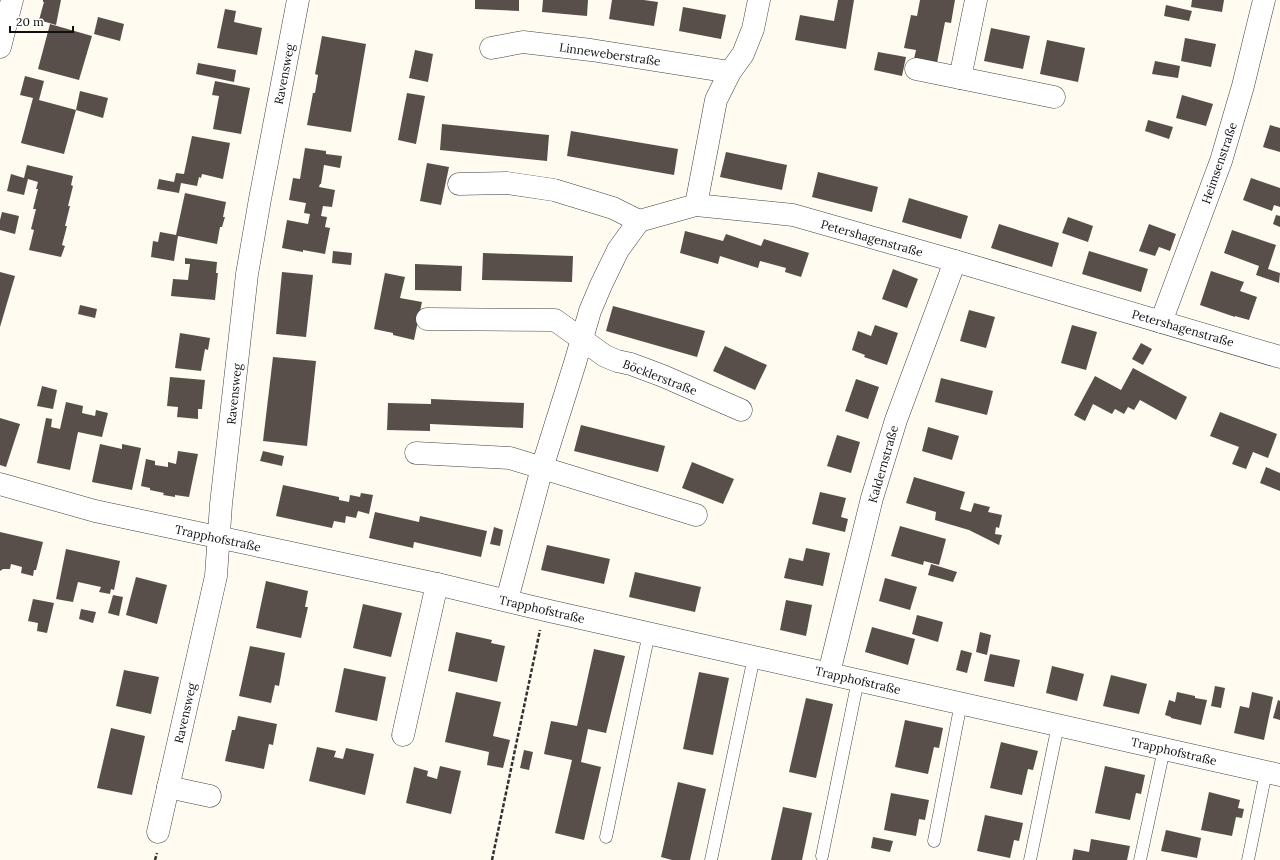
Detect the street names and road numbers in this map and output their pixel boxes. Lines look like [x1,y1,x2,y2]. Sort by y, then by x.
street label: Linneweberstraße [558,39,662,69]
street label: Ravensweg [271,42,297,106]
street label: Heimsenstraße [1198,120,1240,206]
street label: Petershagenstraße [819,216,925,260]
street label: Petershagenstraße [1130,306,1236,350]
street label: Böcklerstraße [621,356,700,398]
street label: Ravensweg [223,362,245,425]
street label: Kaldernstraße [865,423,901,505]
street label: Trapphofstraße [174,522,263,555]
street label: Trapphofstraße [498,592,587,626]
street label: Trapphofstraße [814,663,903,697]
street label: Ravensweg [171,681,199,745]
street label: Trapphofstraße [1130,734,1219,768]

